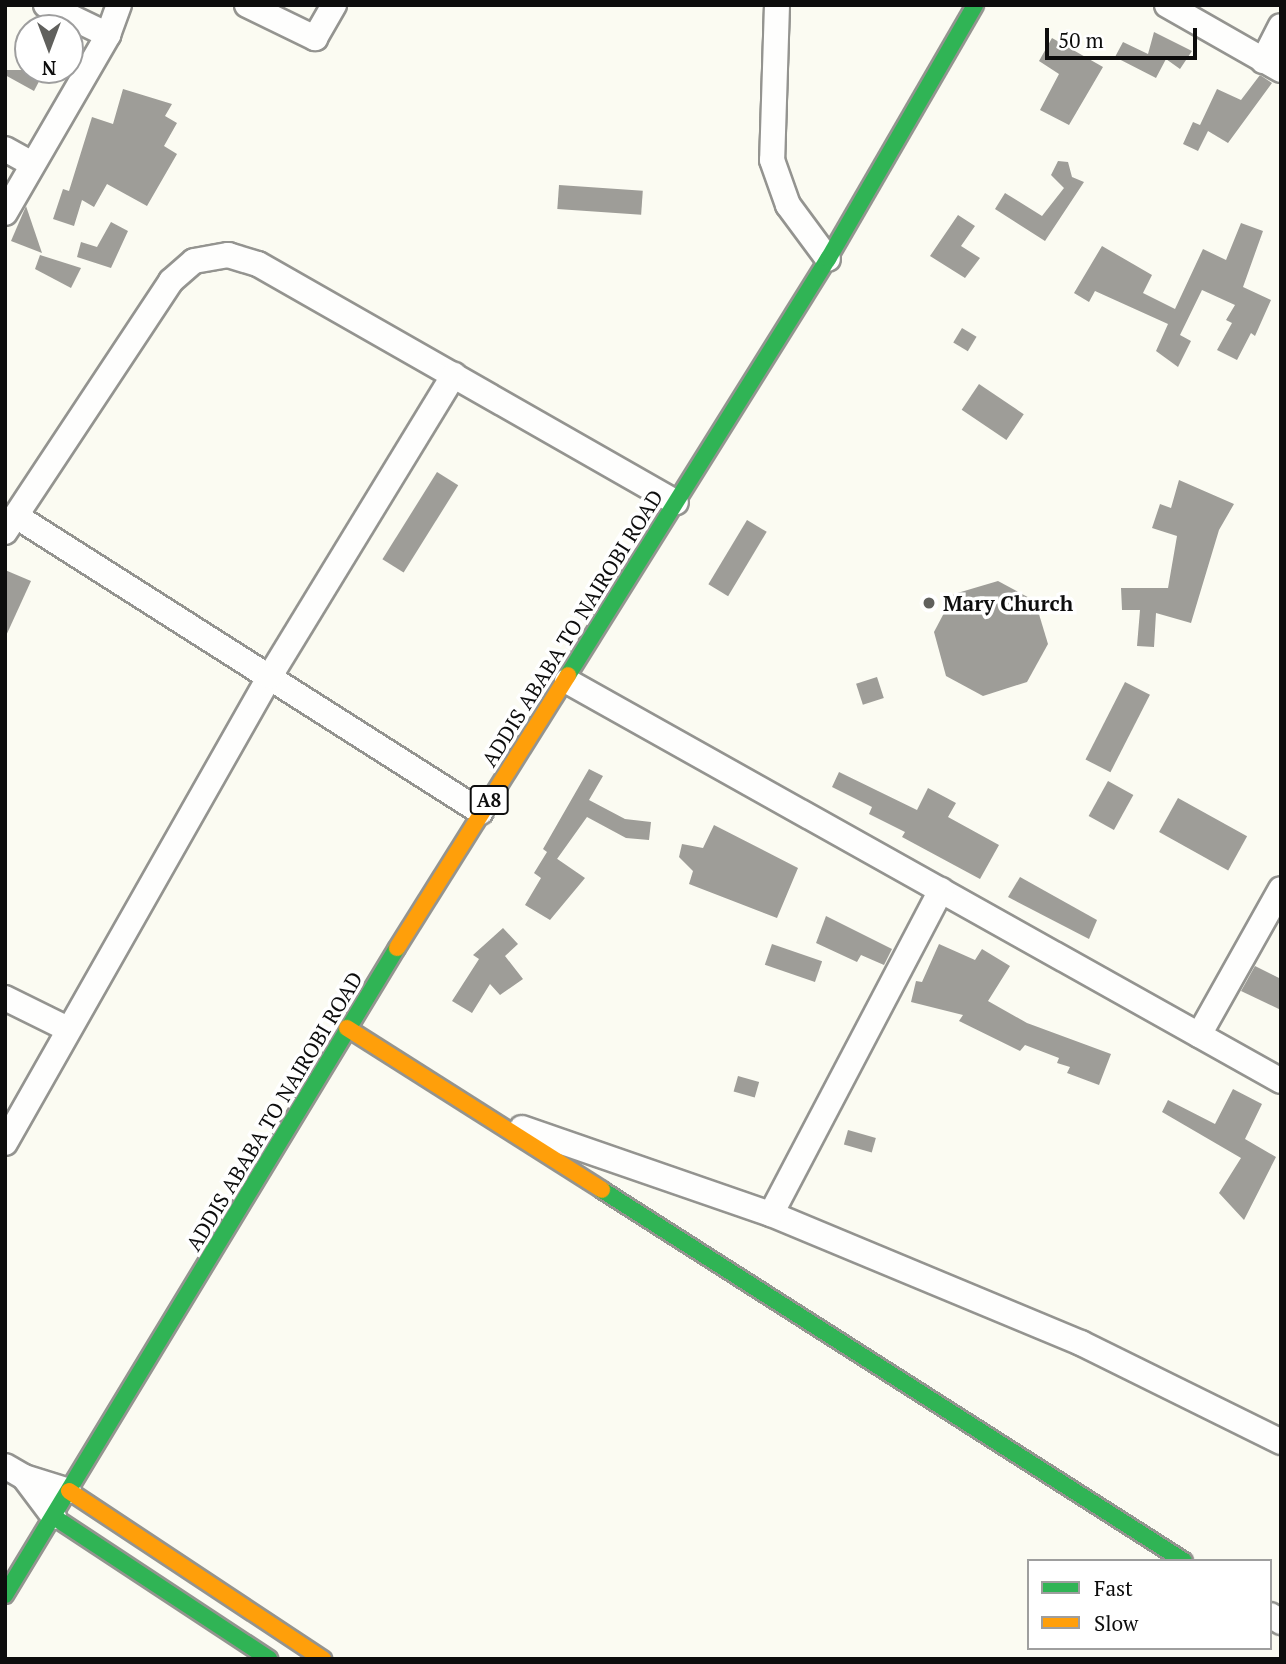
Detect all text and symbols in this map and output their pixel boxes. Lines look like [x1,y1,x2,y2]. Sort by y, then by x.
north arrow [14,14,84,84]
scale bar [1048,14,1200,58]
text: 50 m [1058,26,1104,54]
text: N [42,56,56,81]
street label: ADDIS ABABA TO NAIROBI ROAD [476,485,668,771]
place label: Mary Church [943,590,1073,616]
marker: Mary Church [921,595,937,611]
road number: A8 [468,785,510,816]
street label: ADDIS ABABA TO NAIROBI ROAD [180,966,368,1256]
legend [1027,1559,1272,1650]
text: Fast [1094,1574,1133,1602]
text: Slow [1094,1609,1138,1637]

